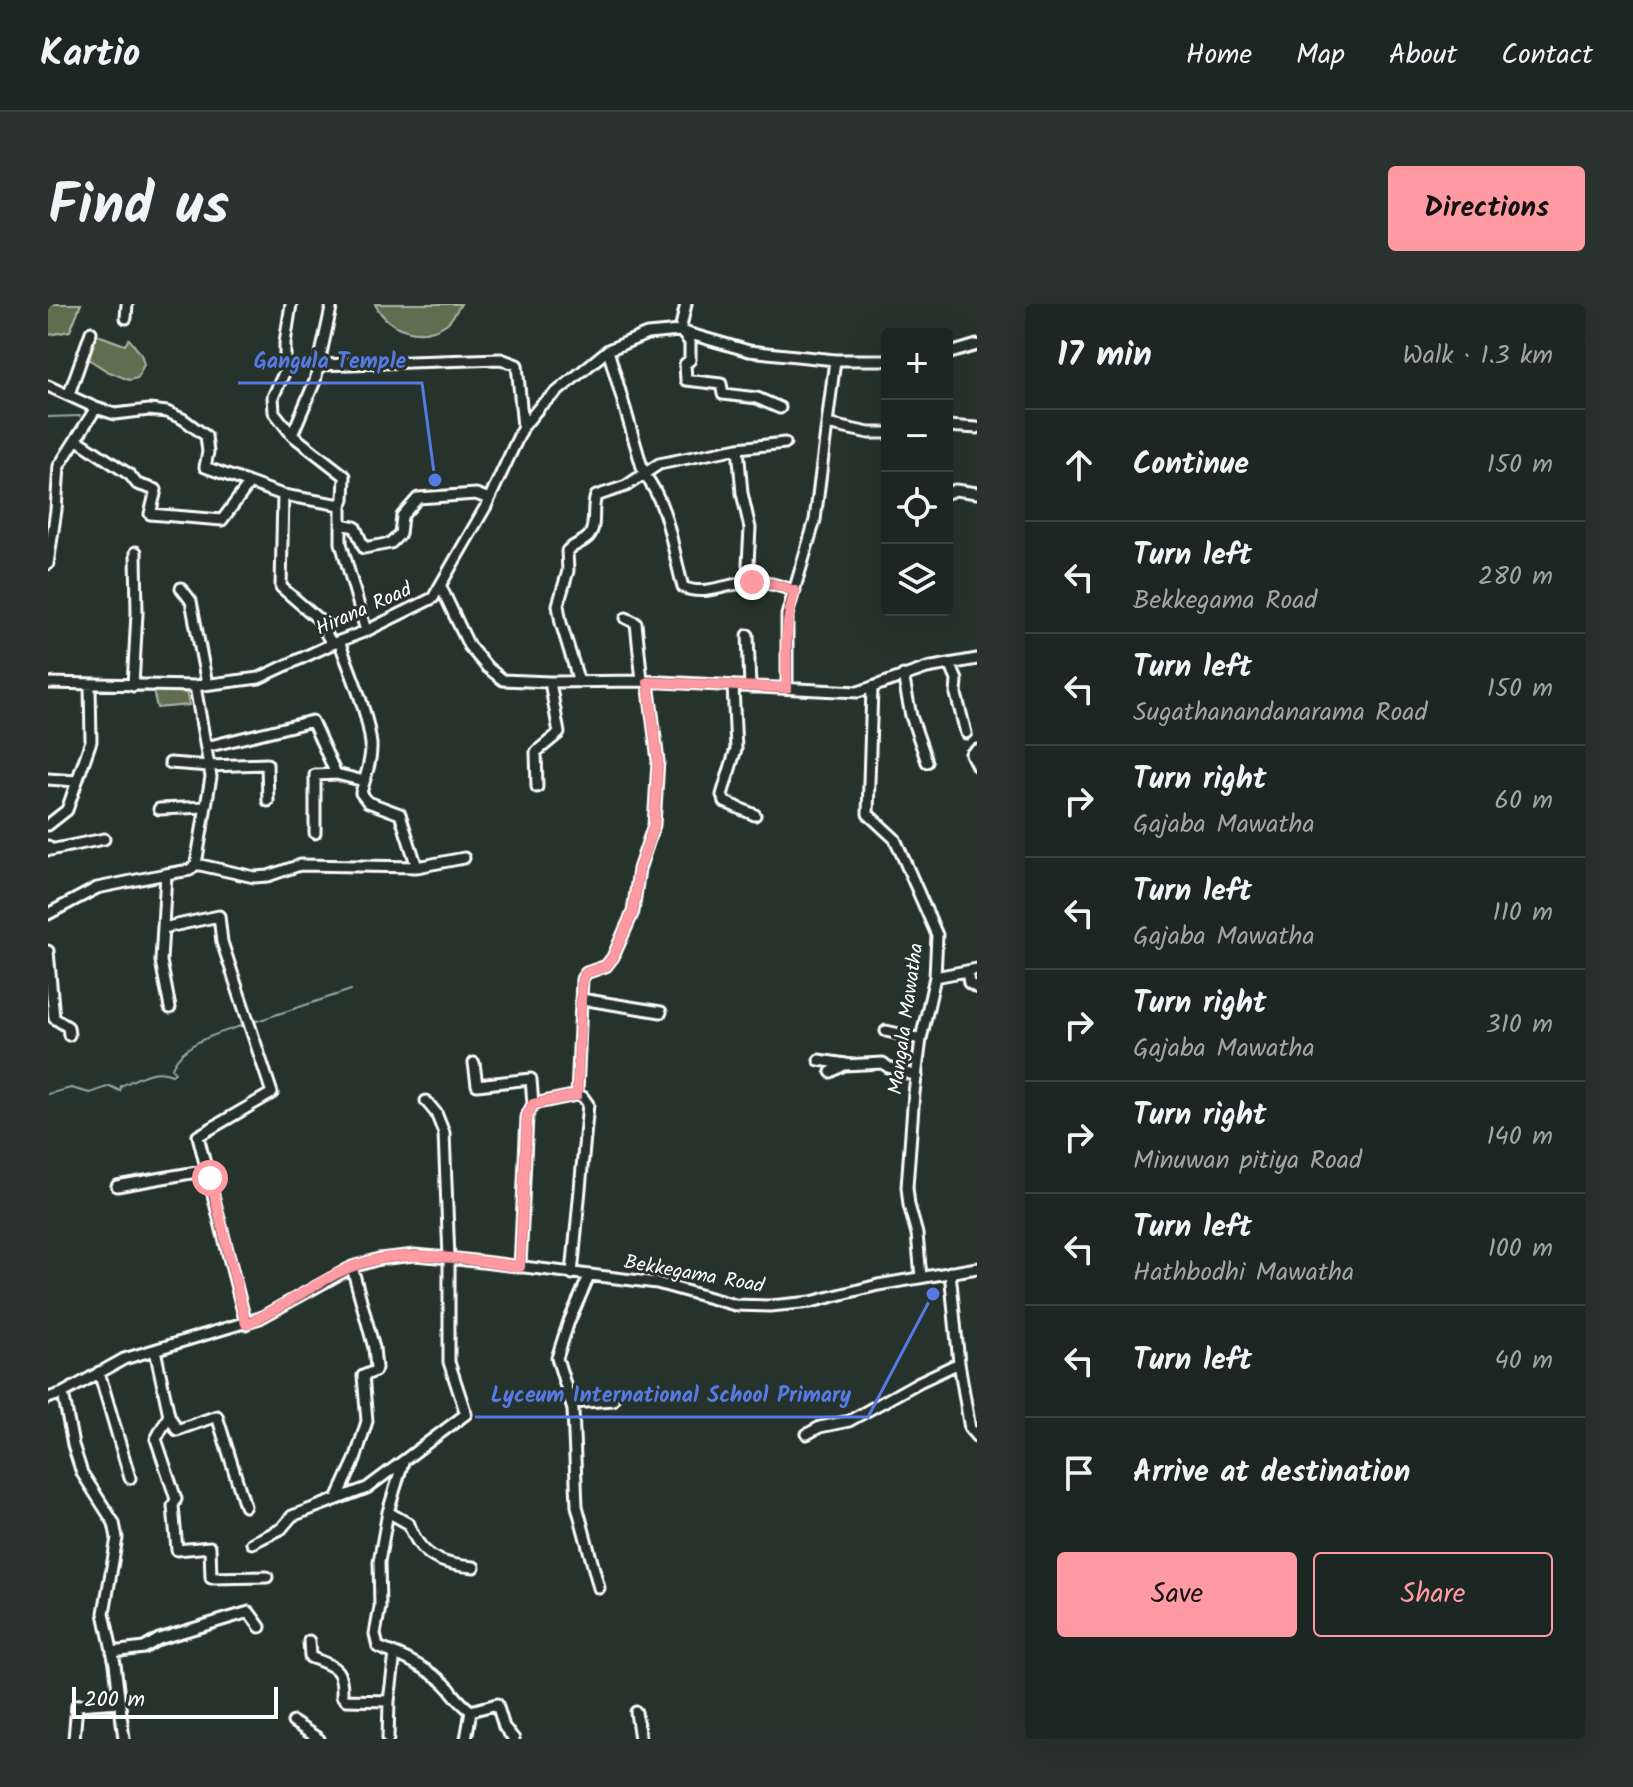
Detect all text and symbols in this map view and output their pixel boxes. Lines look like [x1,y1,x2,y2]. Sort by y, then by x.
text: Kartio [40,25,140,85]
text: Home [1186,33,1252,78]
text: Map [1296,33,1345,78]
text: About [1389,33,1457,78]
text: Contact [1501,33,1593,78]
text: Find us [48,163,229,253]
button: Directions [1388,166,1585,251]
map controls [881,328,953,616]
button: + [881,328,953,400]
text: 17 min [1057,329,1152,383]
text: Walk · 1.3 km [1402,335,1553,377]
callout: Gangula Temple [238,337,422,383]
text: Gangula Temple [254,345,407,380]
button: − [881,400,953,472]
text: Continue [1133,441,1249,489]
icon: ahead [1057,443,1101,487]
text: 150 m [1487,444,1553,486]
button: locate [881,472,953,544]
text: Turn left [1133,532,1252,580]
button: layers [881,544,953,616]
icon: left [1057,555,1101,599]
text: 280 m [1478,556,1553,598]
route end [734,564,770,600]
street label: Hirana Road [311,574,418,645]
text: Bekkegama Road [1133,580,1317,622]
text: Turn left [1133,644,1252,692]
icon: left [1057,667,1101,711]
text: 150 m [1487,668,1553,710]
text: Sugathanandanarama Road [1133,692,1427,734]
text: Turn right [1133,756,1266,804]
icon: right [1057,779,1101,823]
text: 60 m [1494,780,1553,822]
text: Gajaba Mawatha [1133,804,1315,846]
text: Turn left [1133,868,1252,916]
icon: left [1057,891,1101,935]
text: 110 m [1493,892,1553,934]
text: Gajaba Mawatha [1133,916,1315,958]
street label: Mangala Mawatha [881,941,933,1097]
text: Turn right [1133,980,1266,1028]
icon: right [1057,1003,1101,1047]
text: 310 m [1486,1004,1553,1046]
text: Gajaba Mawatha [1133,1028,1315,1070]
text: Turn right [1133,1092,1266,1140]
icon: right [1057,1115,1101,1159]
text: 140 m [1486,1116,1553,1158]
text: Minuwan pitiya Road [1133,1140,1362,1182]
route start [192,1160,228,1196]
text: Turn left [1133,1204,1252,1252]
icon: left [1057,1227,1101,1271]
text: 100 m [1488,1228,1553,1270]
street label: Bekkegama Road [621,1247,768,1303]
text: Hathbodhi Mawatha [1133,1252,1354,1294]
text: Turn left [1133,1337,1252,1385]
icon: left [1057,1339,1101,1383]
text: 40 m [1495,1340,1553,1382]
callout: Lyceum International School Primary [475,1371,868,1417]
text: Lyceum International School Primary [491,1379,852,1414]
text: Arrive at destination [1133,1449,1410,1497]
icon: arrive [1057,1451,1101,1495]
button: Save [1057,1552,1297,1637]
button: Share [1313,1552,1553,1637]
scale bar [72,1683,278,1719]
text: 200 m [84,1683,145,1718]

